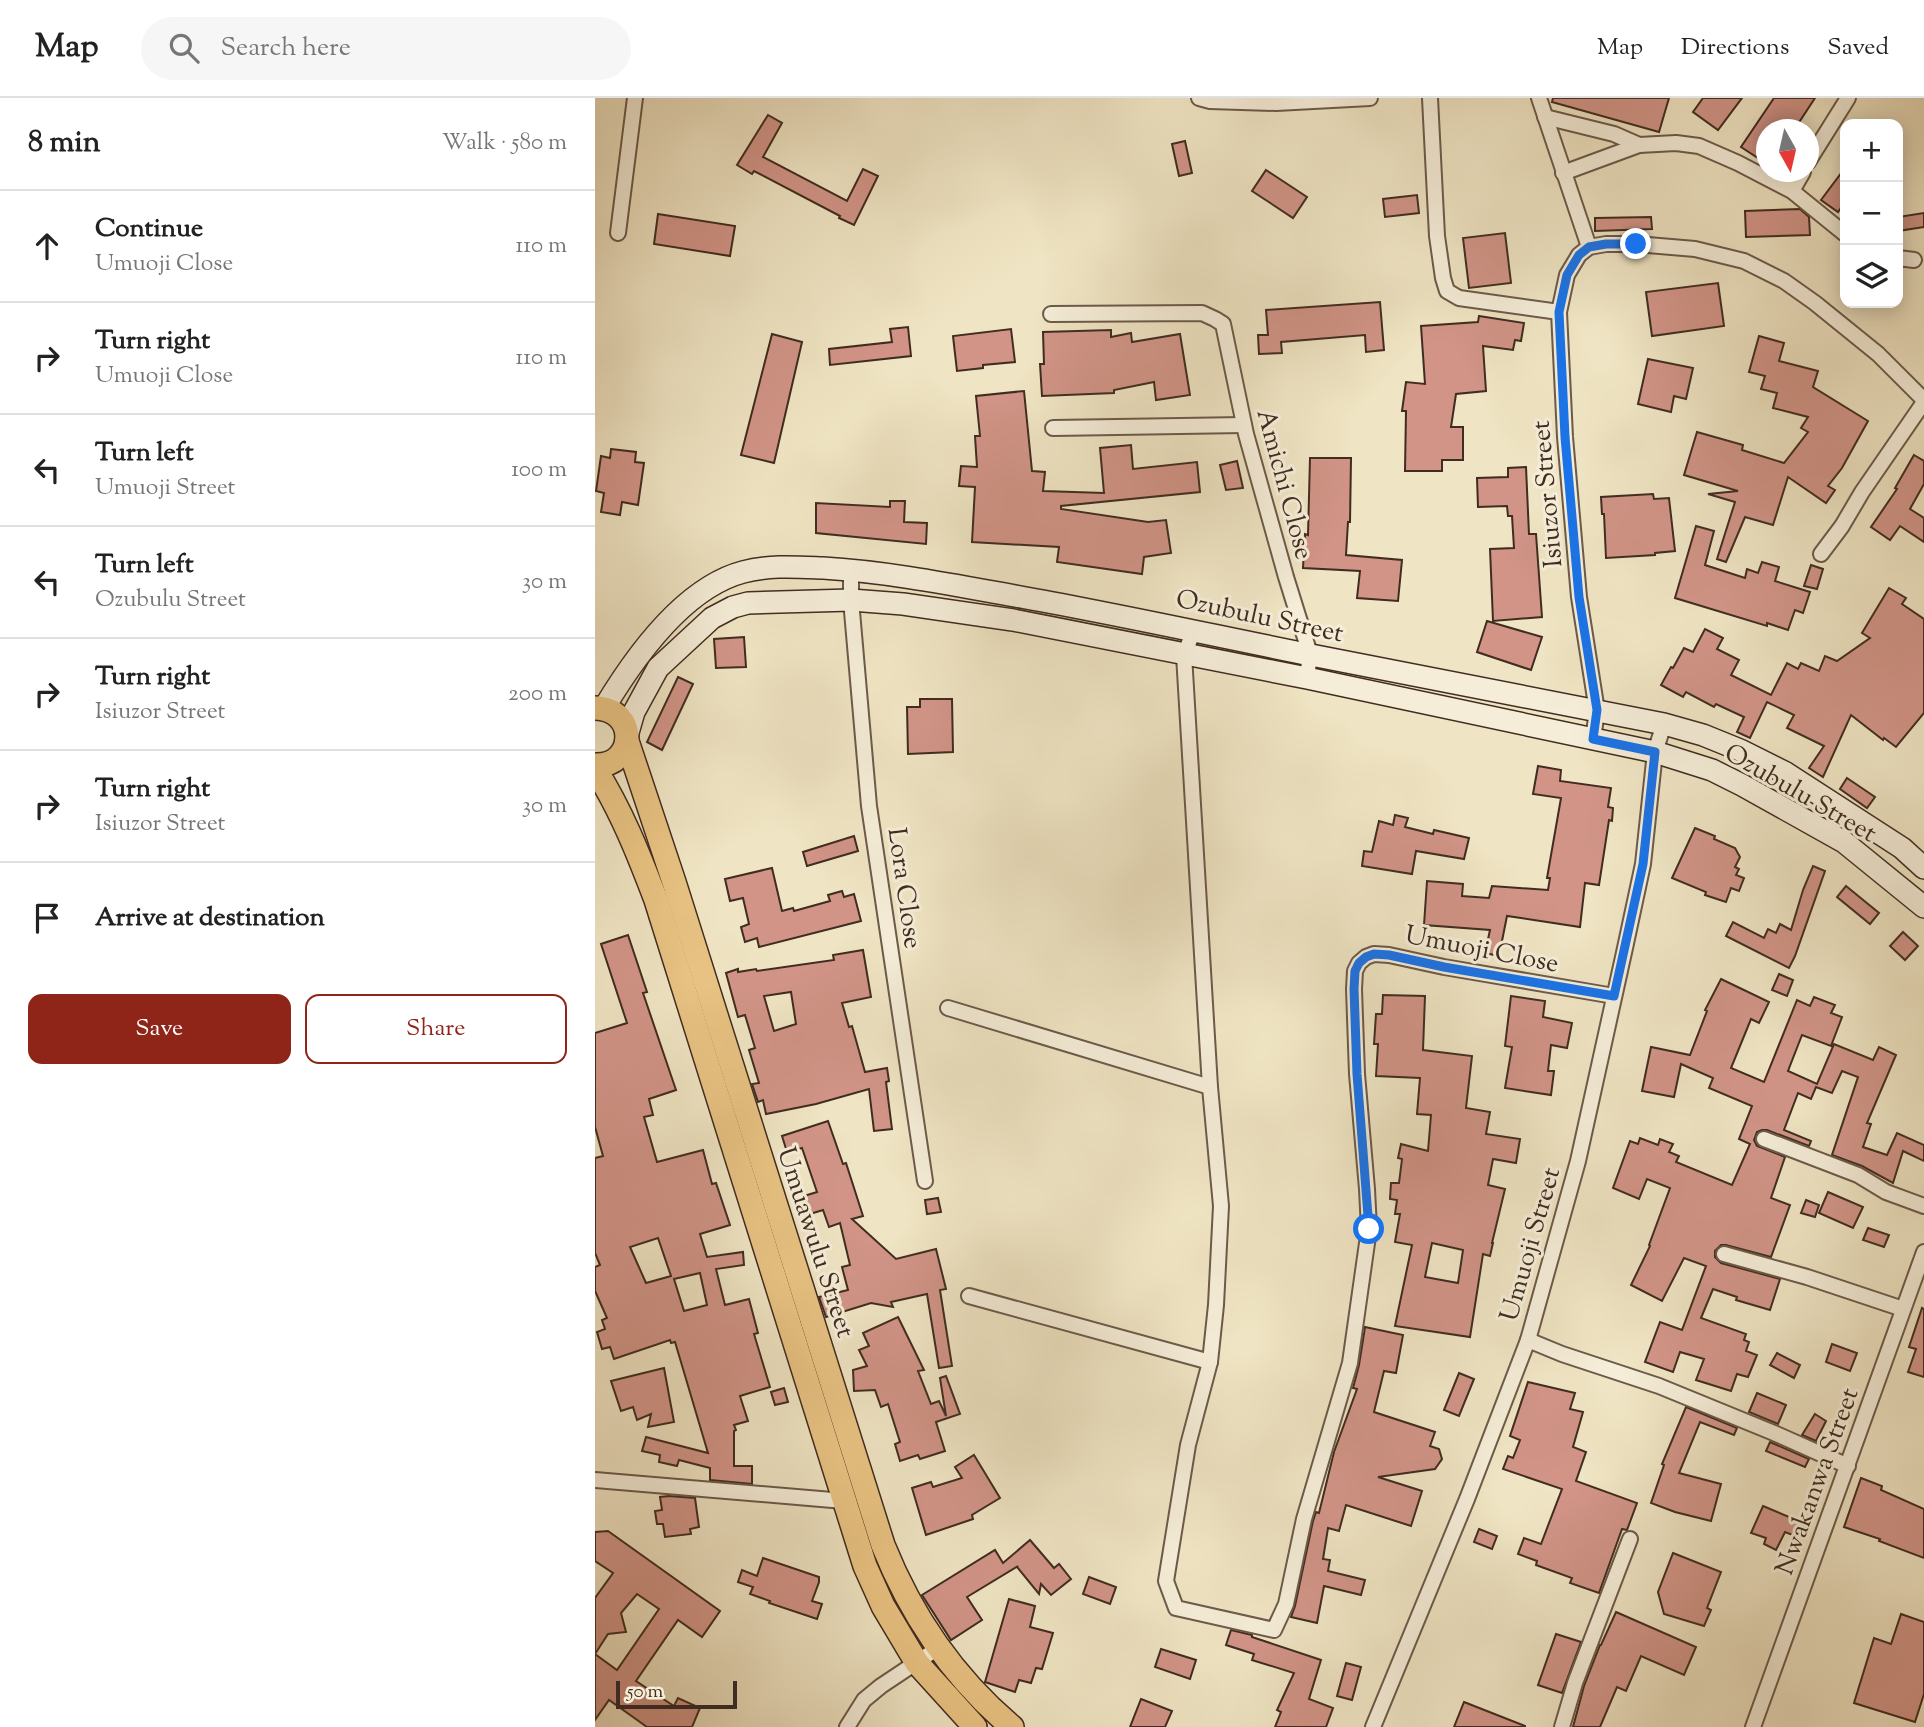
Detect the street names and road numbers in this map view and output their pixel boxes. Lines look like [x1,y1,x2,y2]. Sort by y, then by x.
street label: Amichi Close [1246,405,1321,564]
street label: Isiuzor Street [1524,419,1573,569]
street label: Ozubulu Street [1172,582,1347,653]
street label: Ozubulu Street [1717,736,1883,853]
street label: Lora Close [877,826,930,951]
street label: Umuoji Close [1401,917,1562,984]
street label: Umuawulu Street [766,1143,863,1343]
street label: Umuoji Street [1492,1163,1571,1326]
street label: Nwakanwa Street [1767,1383,1869,1581]

